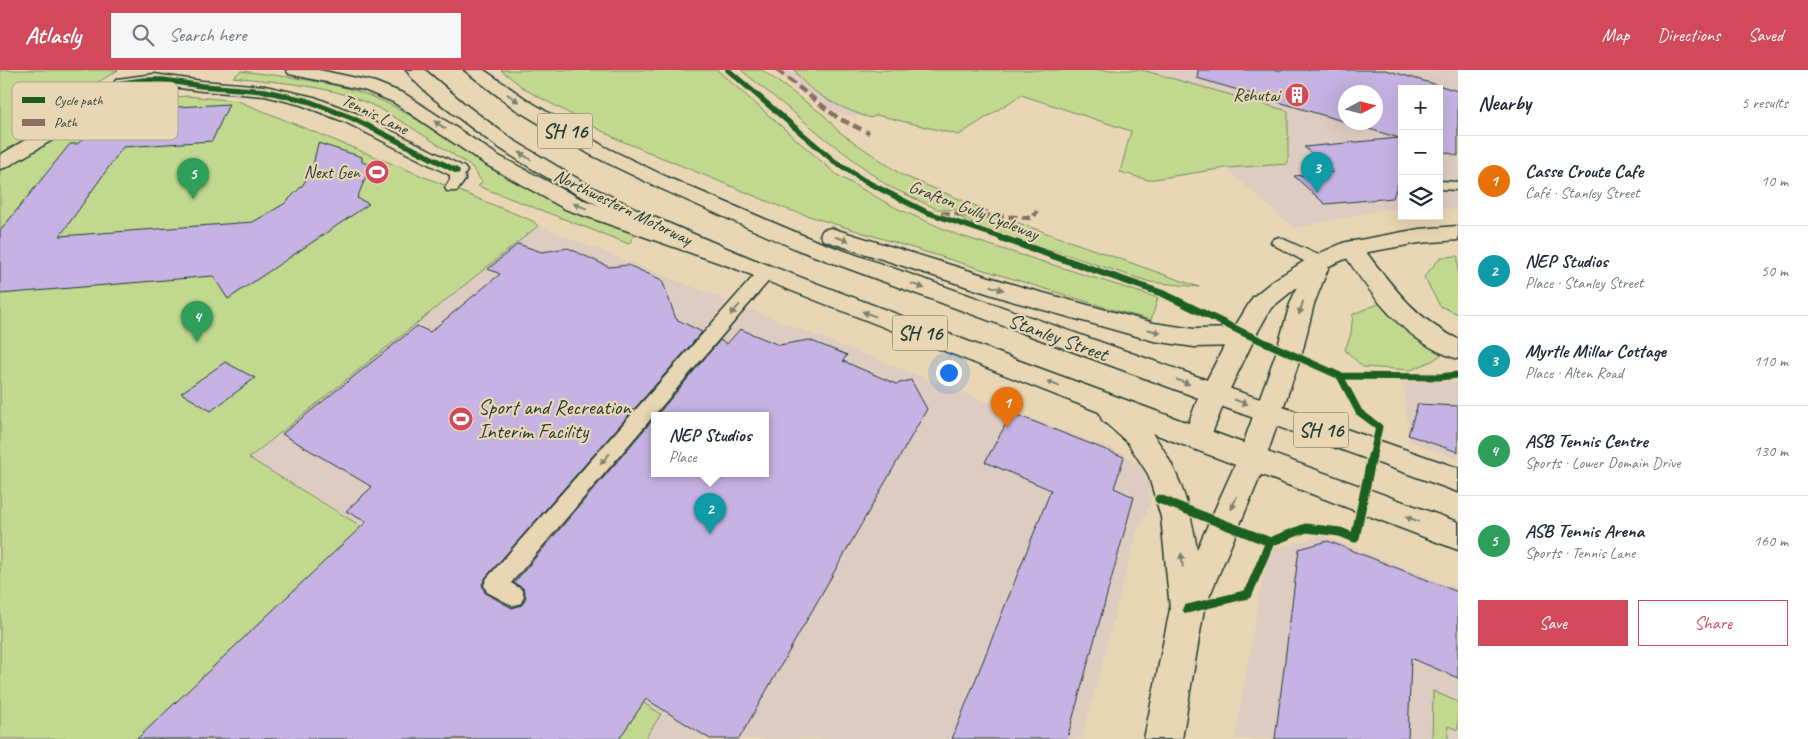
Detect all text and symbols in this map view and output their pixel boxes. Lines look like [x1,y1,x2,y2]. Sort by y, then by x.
search box [111,13,461,58]
text: Atlasly [25,20,81,50]
icon: search [129,21,157,49]
text: Search here [169,23,246,47]
text: Map [1602,24,1629,46]
text: Directions [1657,24,1720,46]
text: Saved [1748,24,1783,46]
legend [12,82,178,140]
building icon: Rehutai [1284,82,1310,108]
place label: Rehutai [1233,84,1283,106]
north arrow [1338,85,1383,130]
map controls [1398,85,1443,220]
button: + [1398,85,1443,130]
street label: Tennis Lane [338,88,413,140]
text: Nearby [1478,90,1531,116]
text: Cycle path [54,92,103,109]
one-way arrow [506,93,519,103]
text: 5 results [1741,93,1788,113]
text: Path [54,114,78,131]
road number: SH 16 [538,114,592,148]
one-way arrow [433,120,446,130]
button: − [1398,130,1443,175]
one-way arrow [519,152,532,161]
pin: 3 [1301,152,1333,193]
pin: 5 [177,158,209,199]
sports icon: Next Gen [364,159,390,185]
text: Casse Croute Cafe [1525,159,1643,183]
place label: Next Gen [304,161,361,183]
street label: Northwestern Motorway [550,164,697,251]
text: 1 [1490,171,1498,191]
text: 10 m [1761,171,1788,191]
street label: Grafton Gully Cycleway [906,175,1044,245]
button: layers [1398,175,1443,220]
text: Café · Stanley Street [1525,183,1639,203]
one-way arrow [572,202,587,210]
one-way arrow [835,236,850,243]
text: NEP Studios [1525,249,1608,273]
text: 2 [1490,261,1498,281]
text: 50 m [1761,261,1788,281]
text: Place · Stanley Street [1525,273,1643,293]
one-way arrow [911,282,926,290]
one-way arrow [990,284,1005,292]
one-way arrow [1297,300,1305,315]
pin: 4 [181,301,213,342]
one-way arrow [729,303,740,316]
street label: Stanley Street [1005,307,1113,368]
one-way arrow [861,310,876,318]
road number: SH 16 [892,316,948,350]
one-way arrow [1146,327,1161,335]
text: Myrtle Millar Cottage [1525,339,1666,363]
text: 3 [1490,351,1498,371]
text: 110 m [1754,351,1788,371]
your location [936,360,962,386]
text: Place · Alten Road [1525,363,1623,383]
one-way arrow [1176,378,1191,386]
one-way arrow [1045,380,1060,388]
pin: 1 [991,387,1023,428]
place label: Sport and Recreation Interim Facility [478,394,632,444]
one-way arrow [1234,398,1249,406]
sports icon: Sport and Recreation Interim Facility [448,406,474,432]
popup [651,412,769,477]
road number: SH 16 [1294,412,1348,448]
text: NEP Studios [669,423,751,447]
text: ASB Tennis Centre [1525,429,1648,453]
text: 4 [1490,441,1498,461]
text: 130 m [1754,441,1788,461]
text: Place [669,447,697,467]
one-way arrow [599,452,611,464]
text: Sports · Lower Domain Drive [1525,453,1681,473]
pin: 2 [694,493,726,534]
one-way arrow [1230,496,1238,511]
one-way arrow [1405,514,1420,522]
text: ASB Tennis Arena [1525,519,1644,543]
text: 5 [1491,531,1497,551]
text: 160 m [1754,531,1788,551]
text: Sports · Tennis Lane [1525,543,1635,563]
one-way arrow [1178,552,1186,568]
button: Save [1478,600,1628,646]
button: Share [1638,600,1788,646]

